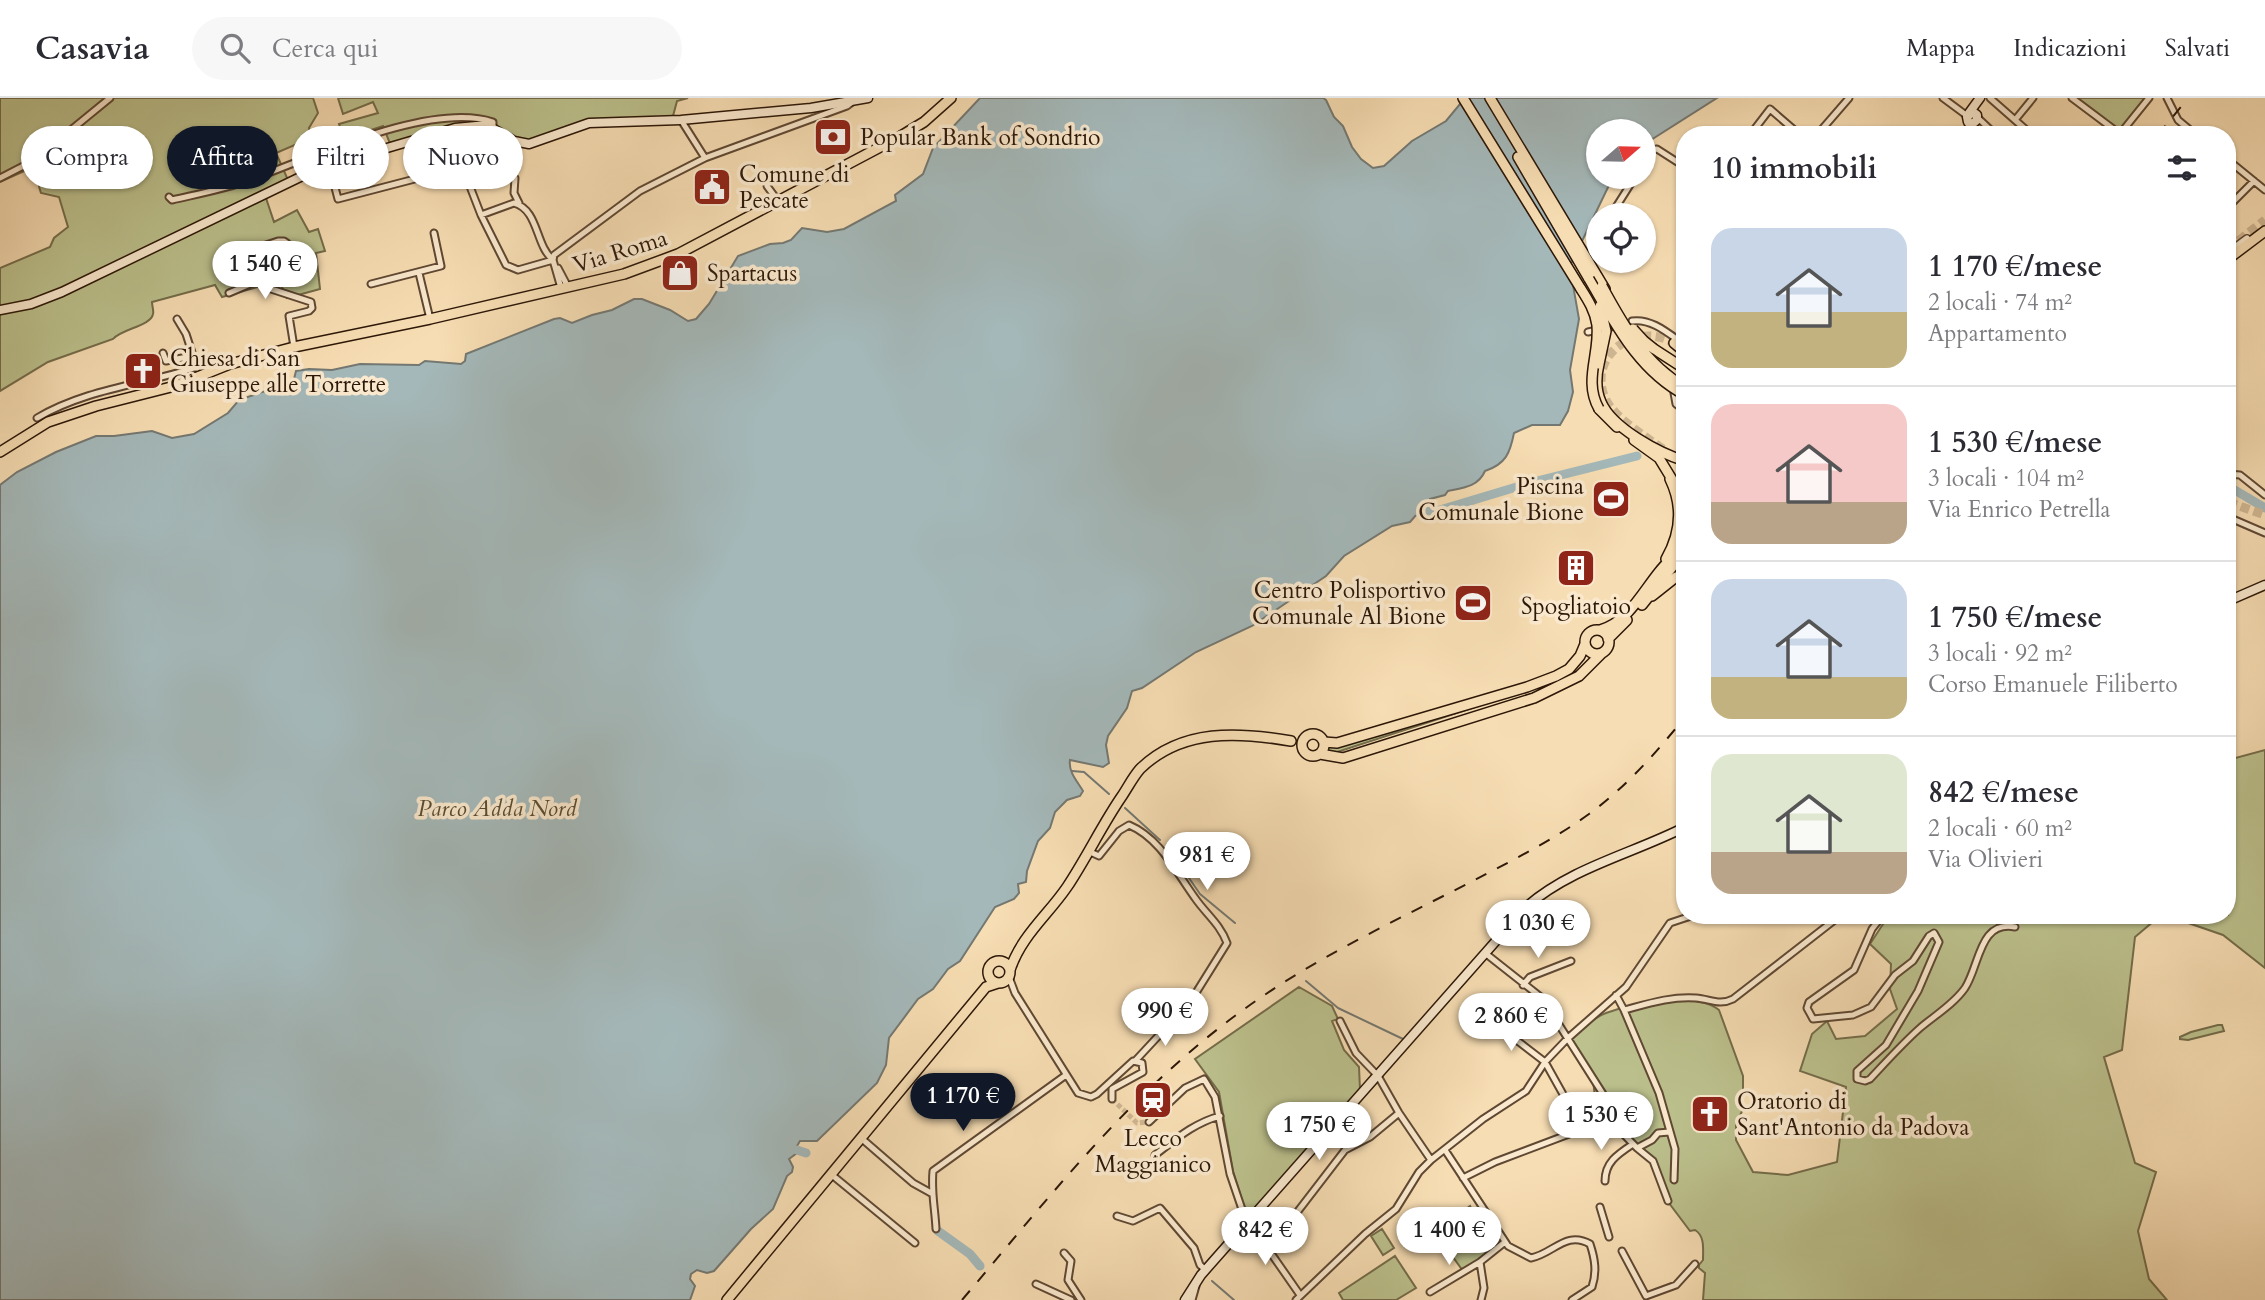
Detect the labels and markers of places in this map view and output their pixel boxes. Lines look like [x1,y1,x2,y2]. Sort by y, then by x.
bank icon: Popular Bank of Sondrio [812,116,854,158]
place label: Popular Bank of Sondrio [860,122,1101,153]
place label: Comune di Pescate [739,159,850,216]
public building icon: Comune di Pescate [691,166,733,208]
pin: 1 540 € [200,242,330,301]
shop icon: Spartacus [659,252,701,294]
place label: Spartacus [707,258,797,289]
place label: Chiesa di San Giuseppe alle Torrette [170,343,386,400]
church icon: Chiesa di San Giuseppe alle Torrette [122,350,164,392]
place label: Piscina Comunale Bione [1418,471,1584,528]
sports icon: Piscina Comunale Bione [1590,478,1632,520]
building icon: Spogliatoio [1555,547,1597,589]
place label: Centro Polisportivo Comunale Al Bione [1252,575,1446,632]
sports icon: Centro Polisportivo Comunale Al Bione [1452,582,1494,624]
place label: Spogliatoio [1521,591,1631,622]
pin: 981 € [1158,832,1256,892]
pin: 1 030 € [1473,900,1603,960]
pin: 990 € [1116,988,1214,1048]
pin: 2 860 € [1446,993,1576,1053]
pin: 1 170 € [898,1074,1028,1133]
station icon: Lecco Maggianico [1132,1079,1174,1121]
place label: Oratorio di Sant'Antonio da Padova [1737,1086,1970,1143]
pin: 1 530 € [1536,1093,1666,1152]
church icon: Oratorio di Sant'Antonio da Padova [1689,1093,1731,1135]
pin: 1 750 € [1254,1102,1384,1162]
place label: Lecco Maggianico [1095,1123,1211,1180]
pin: 842 € [1216,1208,1314,1267]
pin: 1 400 € [1384,1208,1514,1267]

